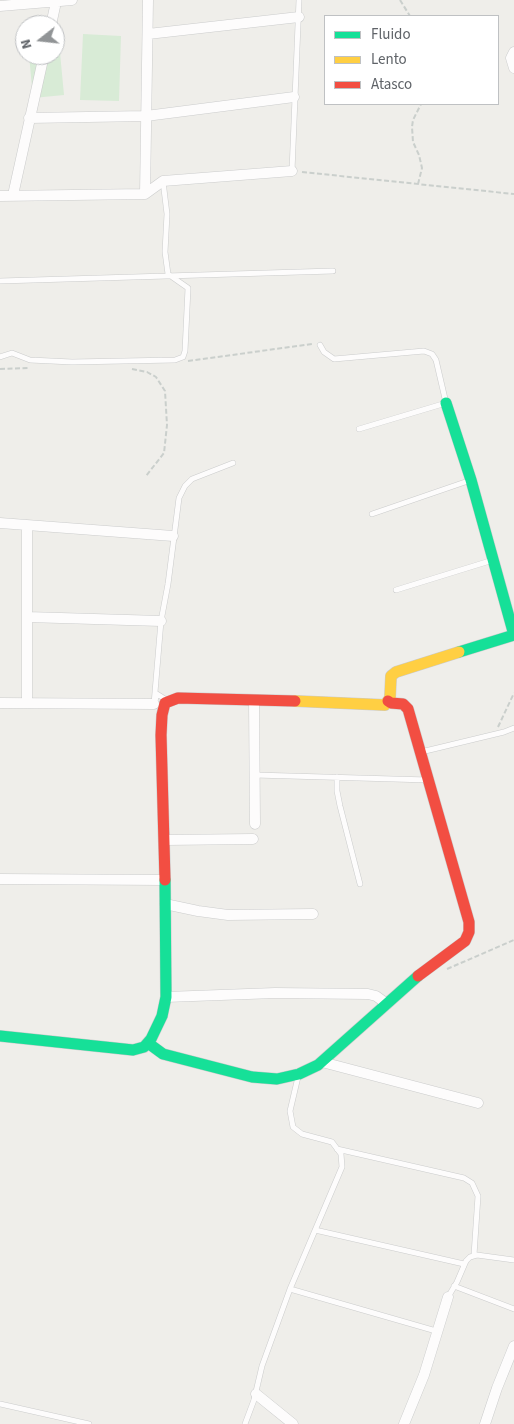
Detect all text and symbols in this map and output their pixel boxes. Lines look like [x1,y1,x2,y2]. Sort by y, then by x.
north arrow [15,15,65,65]
legend [324,15,499,105]
text: Fluido [371,24,411,45]
text: N [16,37,37,51]
text: Lento [371,49,407,70]
text: Atasco [371,74,412,95]

